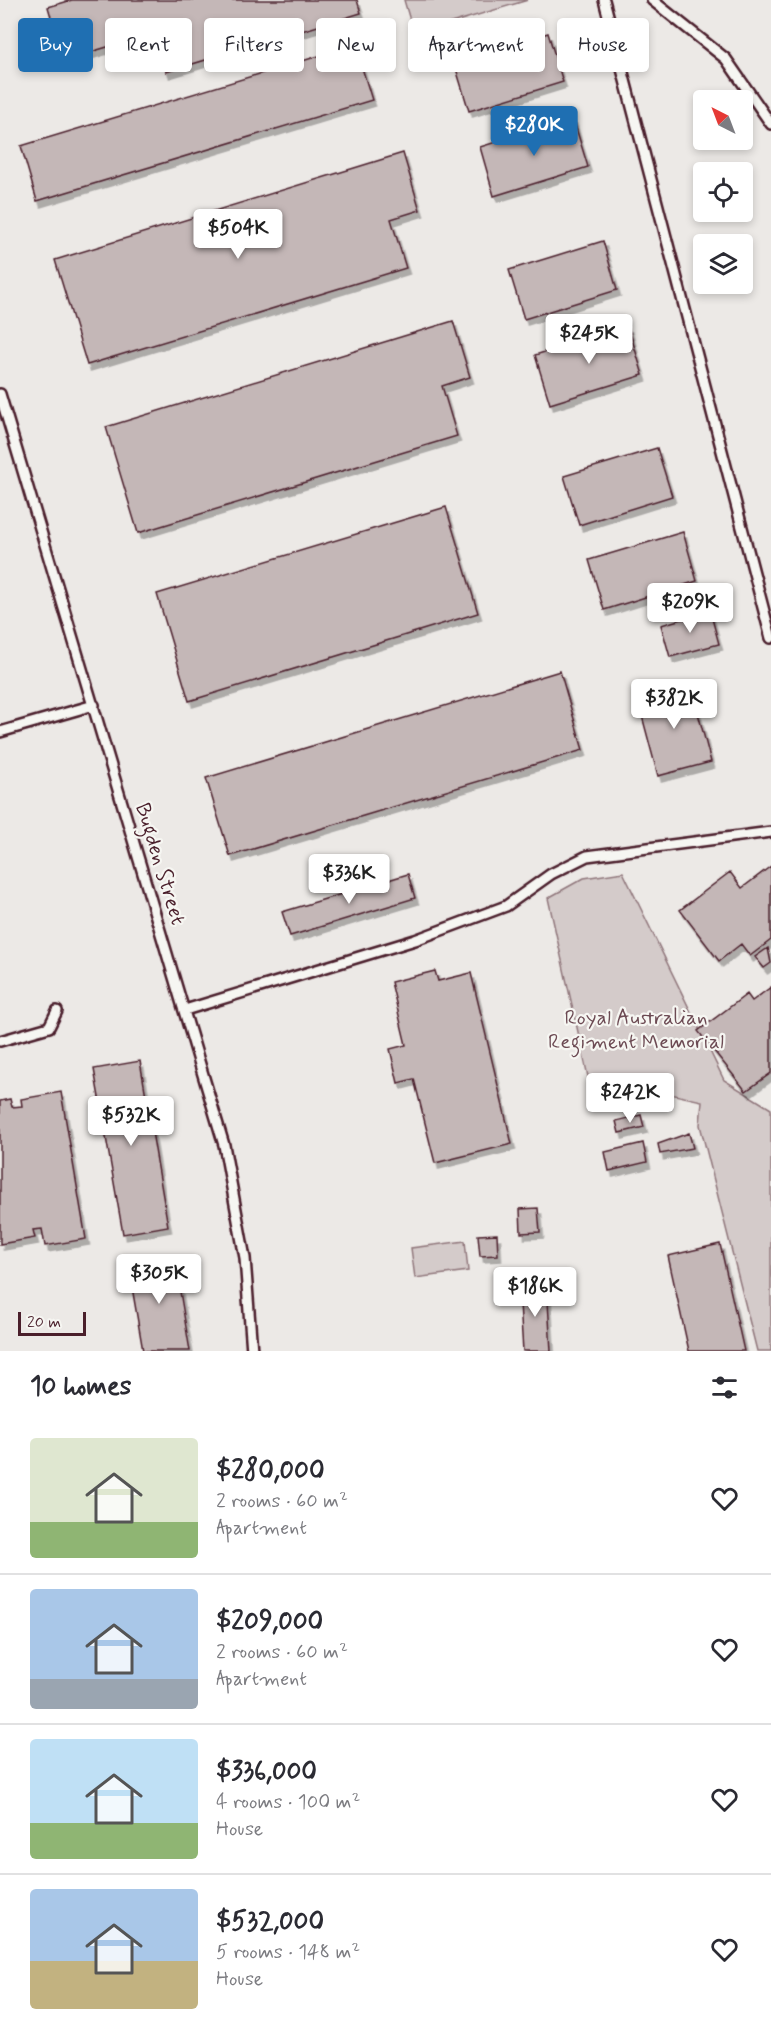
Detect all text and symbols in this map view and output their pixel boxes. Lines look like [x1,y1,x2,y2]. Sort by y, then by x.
chip: Buy [18,18,93,72]
chip: Rent [105,18,192,72]
chip: Filters [204,18,304,72]
chip: New [316,18,396,72]
chip: Apartment [408,18,545,72]
chip: House [557,18,649,72]
north arrow [693,90,753,150]
map controls [693,90,753,294]
pin: $280K [492,106,576,157]
text: $280K [505,112,563,139]
button: locate [693,162,753,222]
pin: $504K [196,209,280,260]
text: $504K [207,215,269,242]
button: layers [693,234,753,294]
pin: $245K [547,314,631,365]
text: $245K [560,320,618,347]
pin: $209K [648,583,732,634]
text: $209K [661,589,719,616]
pin: $382K [632,679,716,730]
text: $382K [645,685,703,712]
street label: Bugden Street [126,800,192,929]
pin: $336K [307,854,391,905]
text: $336K [323,860,375,887]
park label: Royal Australian Regiment Memorial [548,1004,724,1058]
pin: $242K [588,1073,672,1124]
text: $242K [600,1079,660,1106]
pin: $532K [89,1096,173,1147]
text: $532K [102,1102,160,1129]
pin: $305K [117,1254,201,1305]
text: $305K [130,1260,188,1287]
pin: $186K [493,1267,577,1318]
text: $186K [507,1273,563,1300]
scale bar [18,1309,86,1336]
text: 20 m [27,1312,61,1333]
text: 10 homes [30,1370,131,1404]
icon: filters [708,1371,741,1404]
text: $280,000 [216,1454,325,1488]
icon: home [78,1462,150,1534]
icon: heart [708,1482,741,1515]
text: 2 rooms · 60 m² [216,1488,348,1515]
text: Apartment [216,1515,307,1542]
text: $209,000 [216,1605,323,1639]
icon: home [78,1613,150,1685]
icon: heart [708,1633,741,1666]
text: 2 rooms · 60 m² [216,1639,348,1666]
text: Apartment [216,1666,307,1693]
text: $336,000 [216,1755,317,1789]
icon: home [78,1763,150,1835]
icon: heart [708,1783,741,1816]
text: 4 rooms · 100 m² [216,1789,360,1816]
text: House [216,1816,263,1843]
text: $532,000 [216,1905,324,1939]
icon: home [78,1913,150,1985]
icon: heart [708,1933,741,1966]
text: 5 rooms · 148 m² [216,1939,360,1966]
text: House [216,1966,263,1993]

